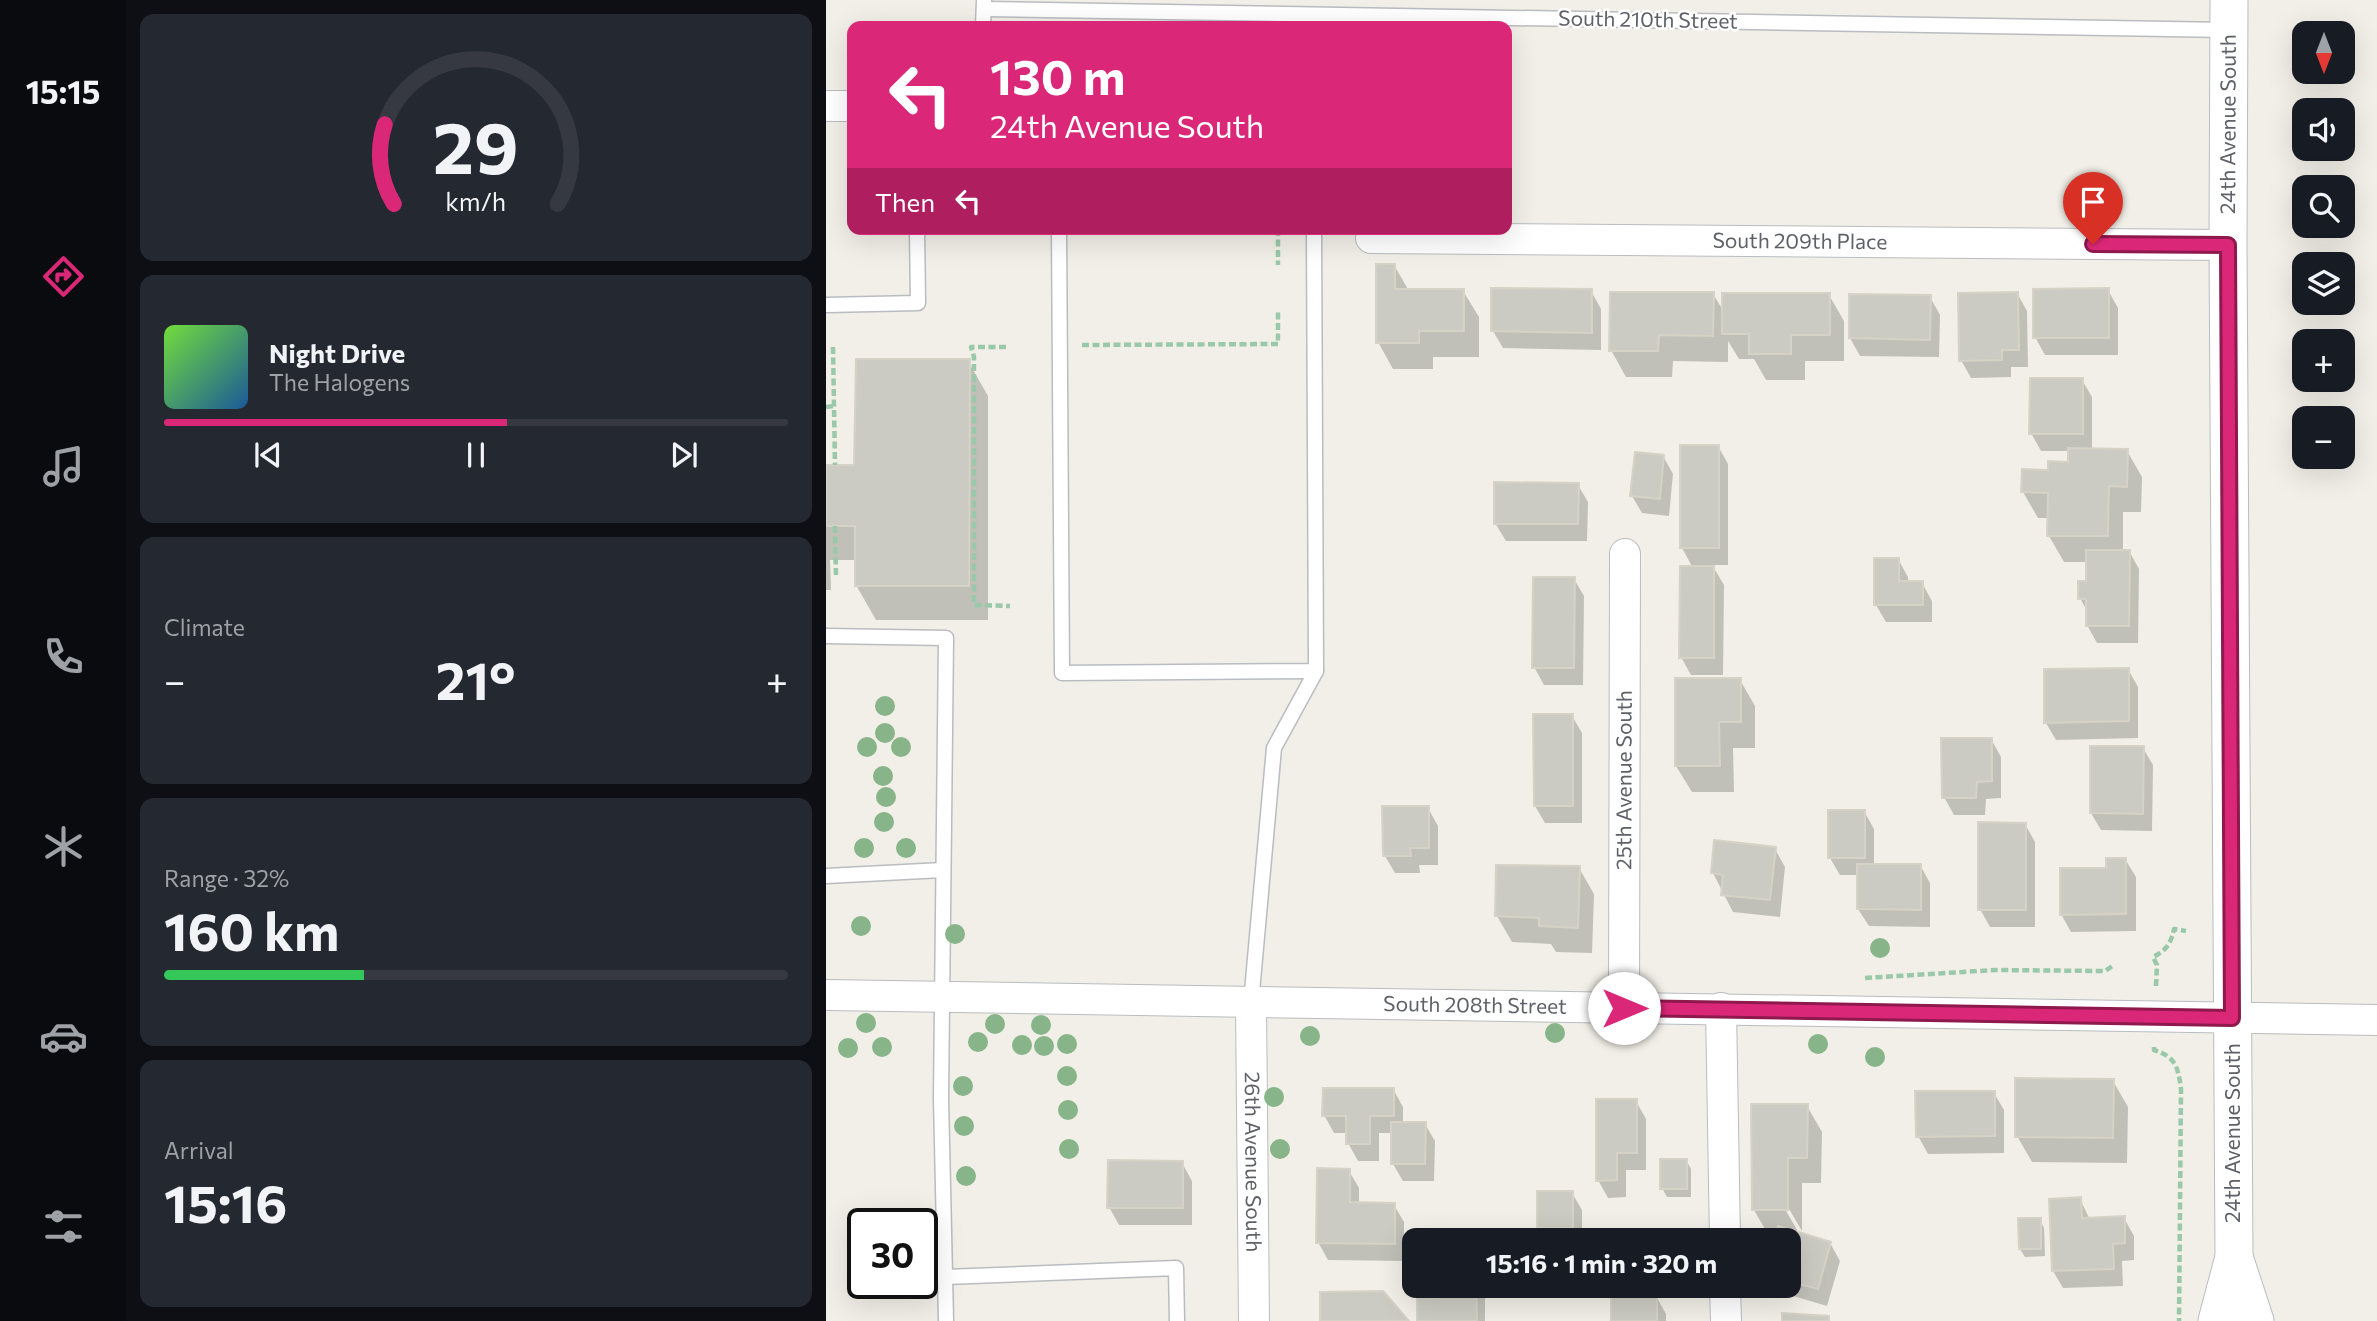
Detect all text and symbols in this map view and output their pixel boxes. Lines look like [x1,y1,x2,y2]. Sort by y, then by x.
street label: South 210th Street [1558,4,1738,33]
north arrow [2292,21,2356,84]
map controls [2292,21,2355,469]
street label: 24th Avenue South [2214,34,2240,214]
text: 130 m [990,45,1125,105]
icon: left [875,49,966,140]
text: 15:15 [26,71,100,111]
button: sound [2292,98,2355,161]
text: 29 [433,100,519,189]
text: 24th Avenue South [990,105,1264,145]
pin [2063,172,2123,244]
button: search [2292,175,2355,238]
icon: left [949,182,987,220]
icon: arrive [2074,183,2112,221]
text: km/h [446,186,506,216]
text: Then [875,186,935,217]
street label: South 209th Place [1712,227,1888,253]
icon: directions [39,252,88,301]
button: layers [2292,252,2355,315]
button: + [2292,329,2355,392]
text: Night Drive [269,337,405,368]
text: The Halogens [269,368,410,396]
button: − [2292,406,2355,469]
icon: previous [249,436,287,474]
icon: pause [457,436,495,474]
icon: next [665,436,703,474]
icon: music [39,442,88,491]
text: Climate [164,613,245,641]
icon: phone [39,632,88,681]
text: 21° [436,647,515,711]
text: − [164,656,186,703]
text: + [766,656,788,703]
street label: 25th Avenue South [1610,690,1636,870]
icon: climate [39,822,88,871]
text: Range · 32% [164,864,289,892]
text: 160 km [164,898,339,962]
position arrow [1587,971,1661,1045]
street label: South 208th Street [1383,990,1567,1018]
icon: car [39,1012,88,1061]
street label: 24th Avenue South [2219,1043,2244,1223]
street label: 26th Avenue South [1241,1072,1267,1252]
text: Arrival [164,1136,234,1164]
text: 15:16 [164,1170,287,1234]
icon: filters [39,1202,88,1251]
speed limit sign: 30 [847,1208,938,1299]
text: 15:16 · 1 min · 320 m [1486,1247,1717,1278]

